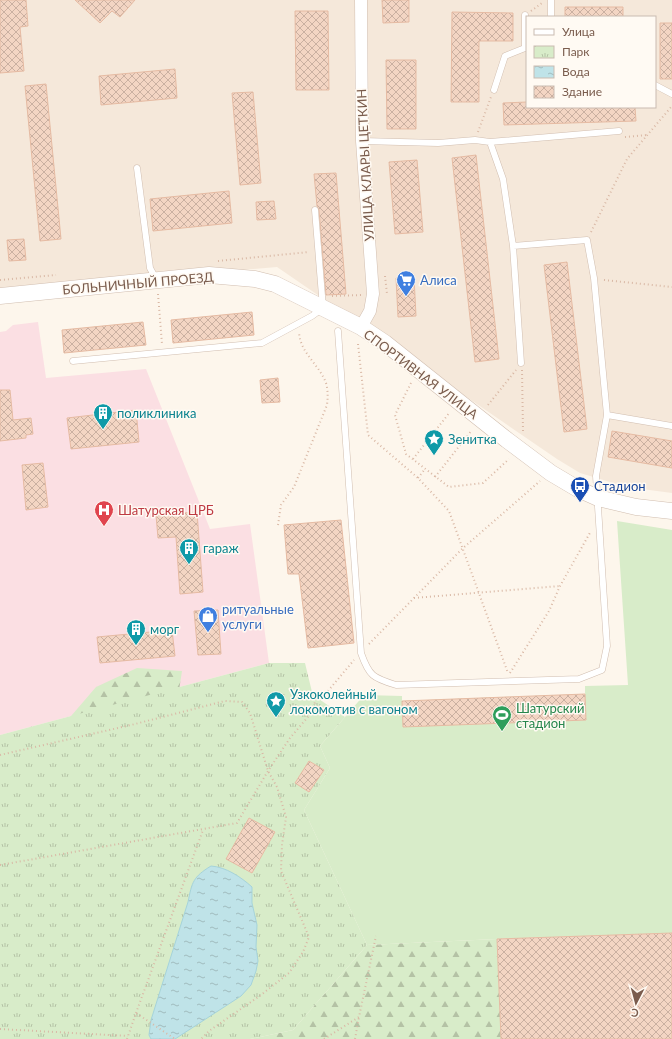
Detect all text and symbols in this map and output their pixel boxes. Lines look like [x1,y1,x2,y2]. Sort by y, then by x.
legend [526,16,656,108]
text: Улица [562,24,595,39]
text: Парк [562,44,590,59]
text: Вода [562,64,590,79]
text: Здание [562,84,602,99]
street label: УЛИЦА КЛАРЫ ЦЕТКИН [353,88,377,242]
street label: БОЛЬНИЧНЫЙ ПРОЕЗД [62,268,214,298]
supermarket icon: Алиса [395,269,417,297]
place label: Алиса [420,272,457,288]
street label: СПОРТИВНАЯ УЛИЦА [361,326,481,422]
building icon: поликлиника [92,402,114,430]
place label: поликлиника [117,405,196,421]
place icon: Зенитка [423,428,445,456]
place label: Зенитка [448,431,497,447]
bus stop icon: Стадион [569,475,591,503]
place label: Стадион [594,478,646,494]
hospital icon: Шатурская ЦРБ [93,499,115,527]
place label: Шатурская ЦРБ [118,502,214,518]
building icon: гараж [178,537,200,565]
place label: гараж [203,540,239,556]
place label: ритуальные услуги [222,601,294,632]
shop icon: ритуальные услуги [197,605,219,633]
building icon: морг [125,618,147,646]
place label: морг [150,621,180,637]
place label: Узкоколейный локомотив с вагоном [290,686,418,717]
place icon: Узкоколейный локомотив с вагоном [265,690,287,718]
place label: Шатурский стадион [516,700,585,731]
sports icon: Шатурский стадион [491,704,513,732]
north arrow [616,983,656,1023]
text: С [630,1007,639,1020]

